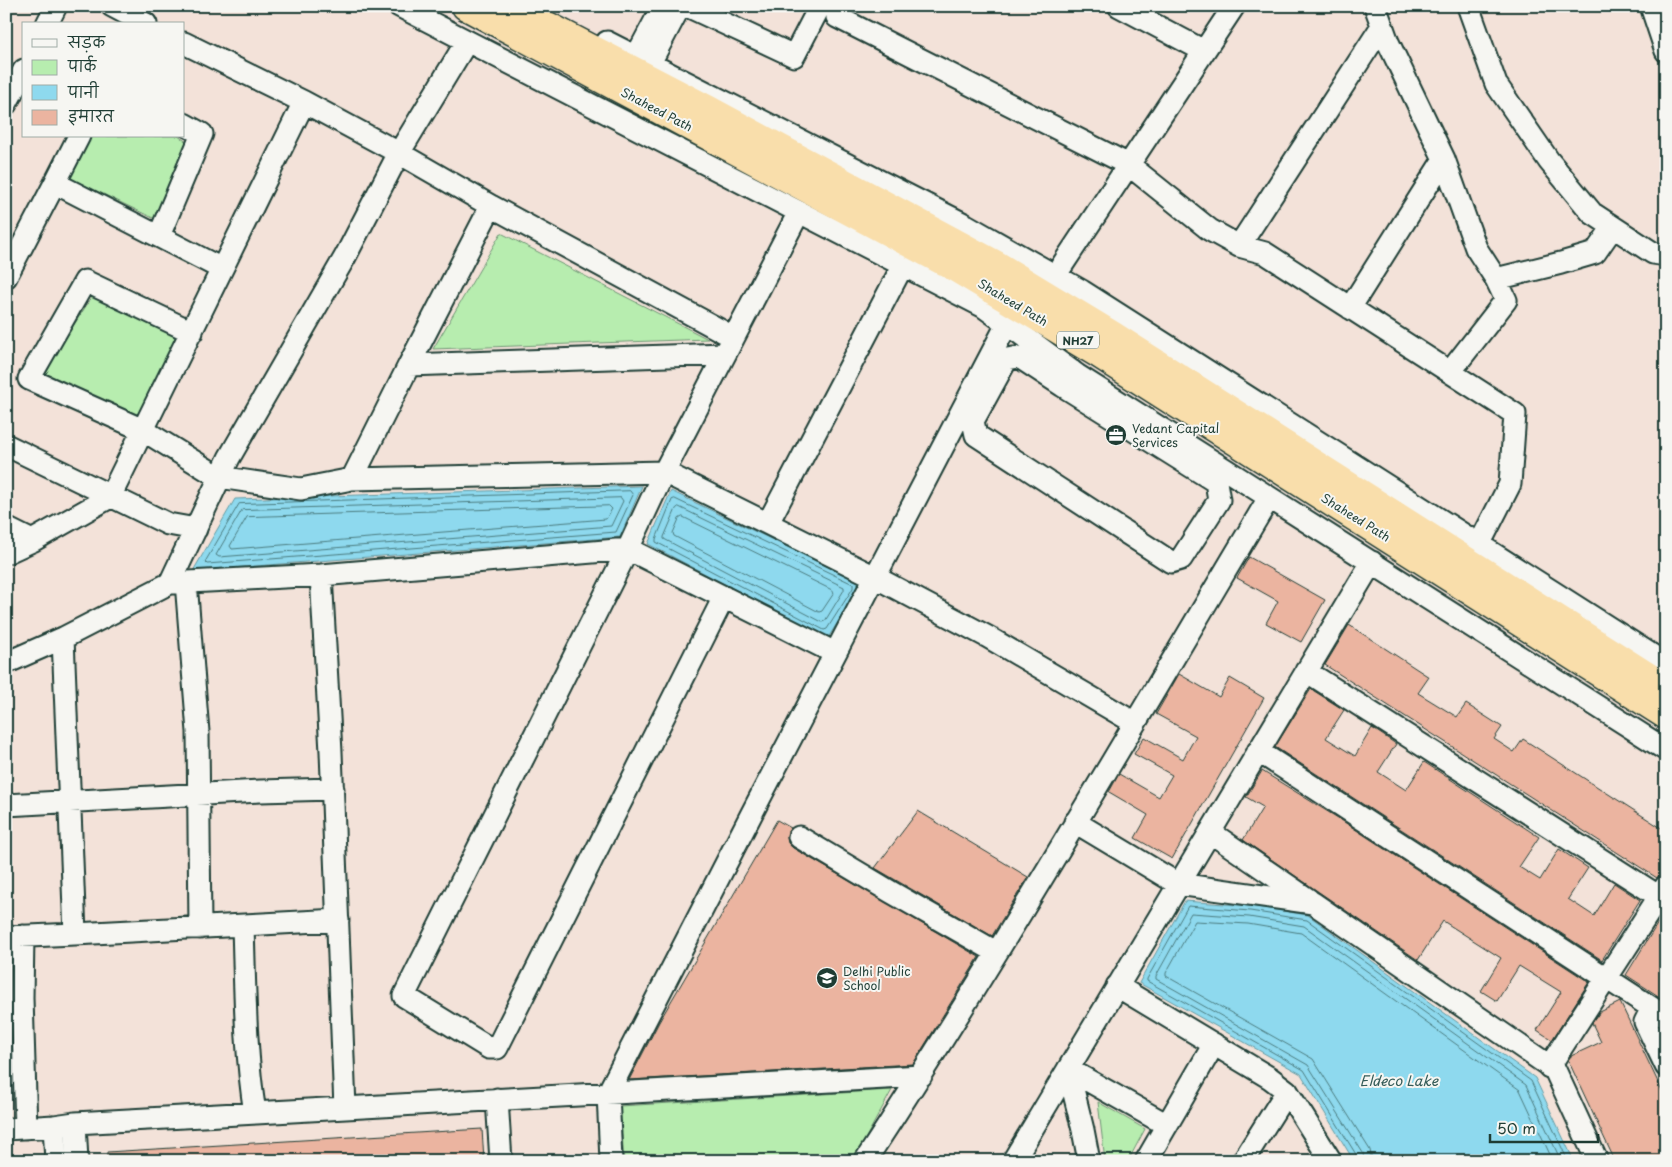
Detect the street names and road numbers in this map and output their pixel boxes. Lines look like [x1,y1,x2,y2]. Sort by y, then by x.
street label: Shaheed Path [618,83,696,135]
street label: Shaheed Path [975,274,1051,330]
road number: NH27 [1057,332,1099,348]
street label: Shaheed Path [1318,488,1394,546]

